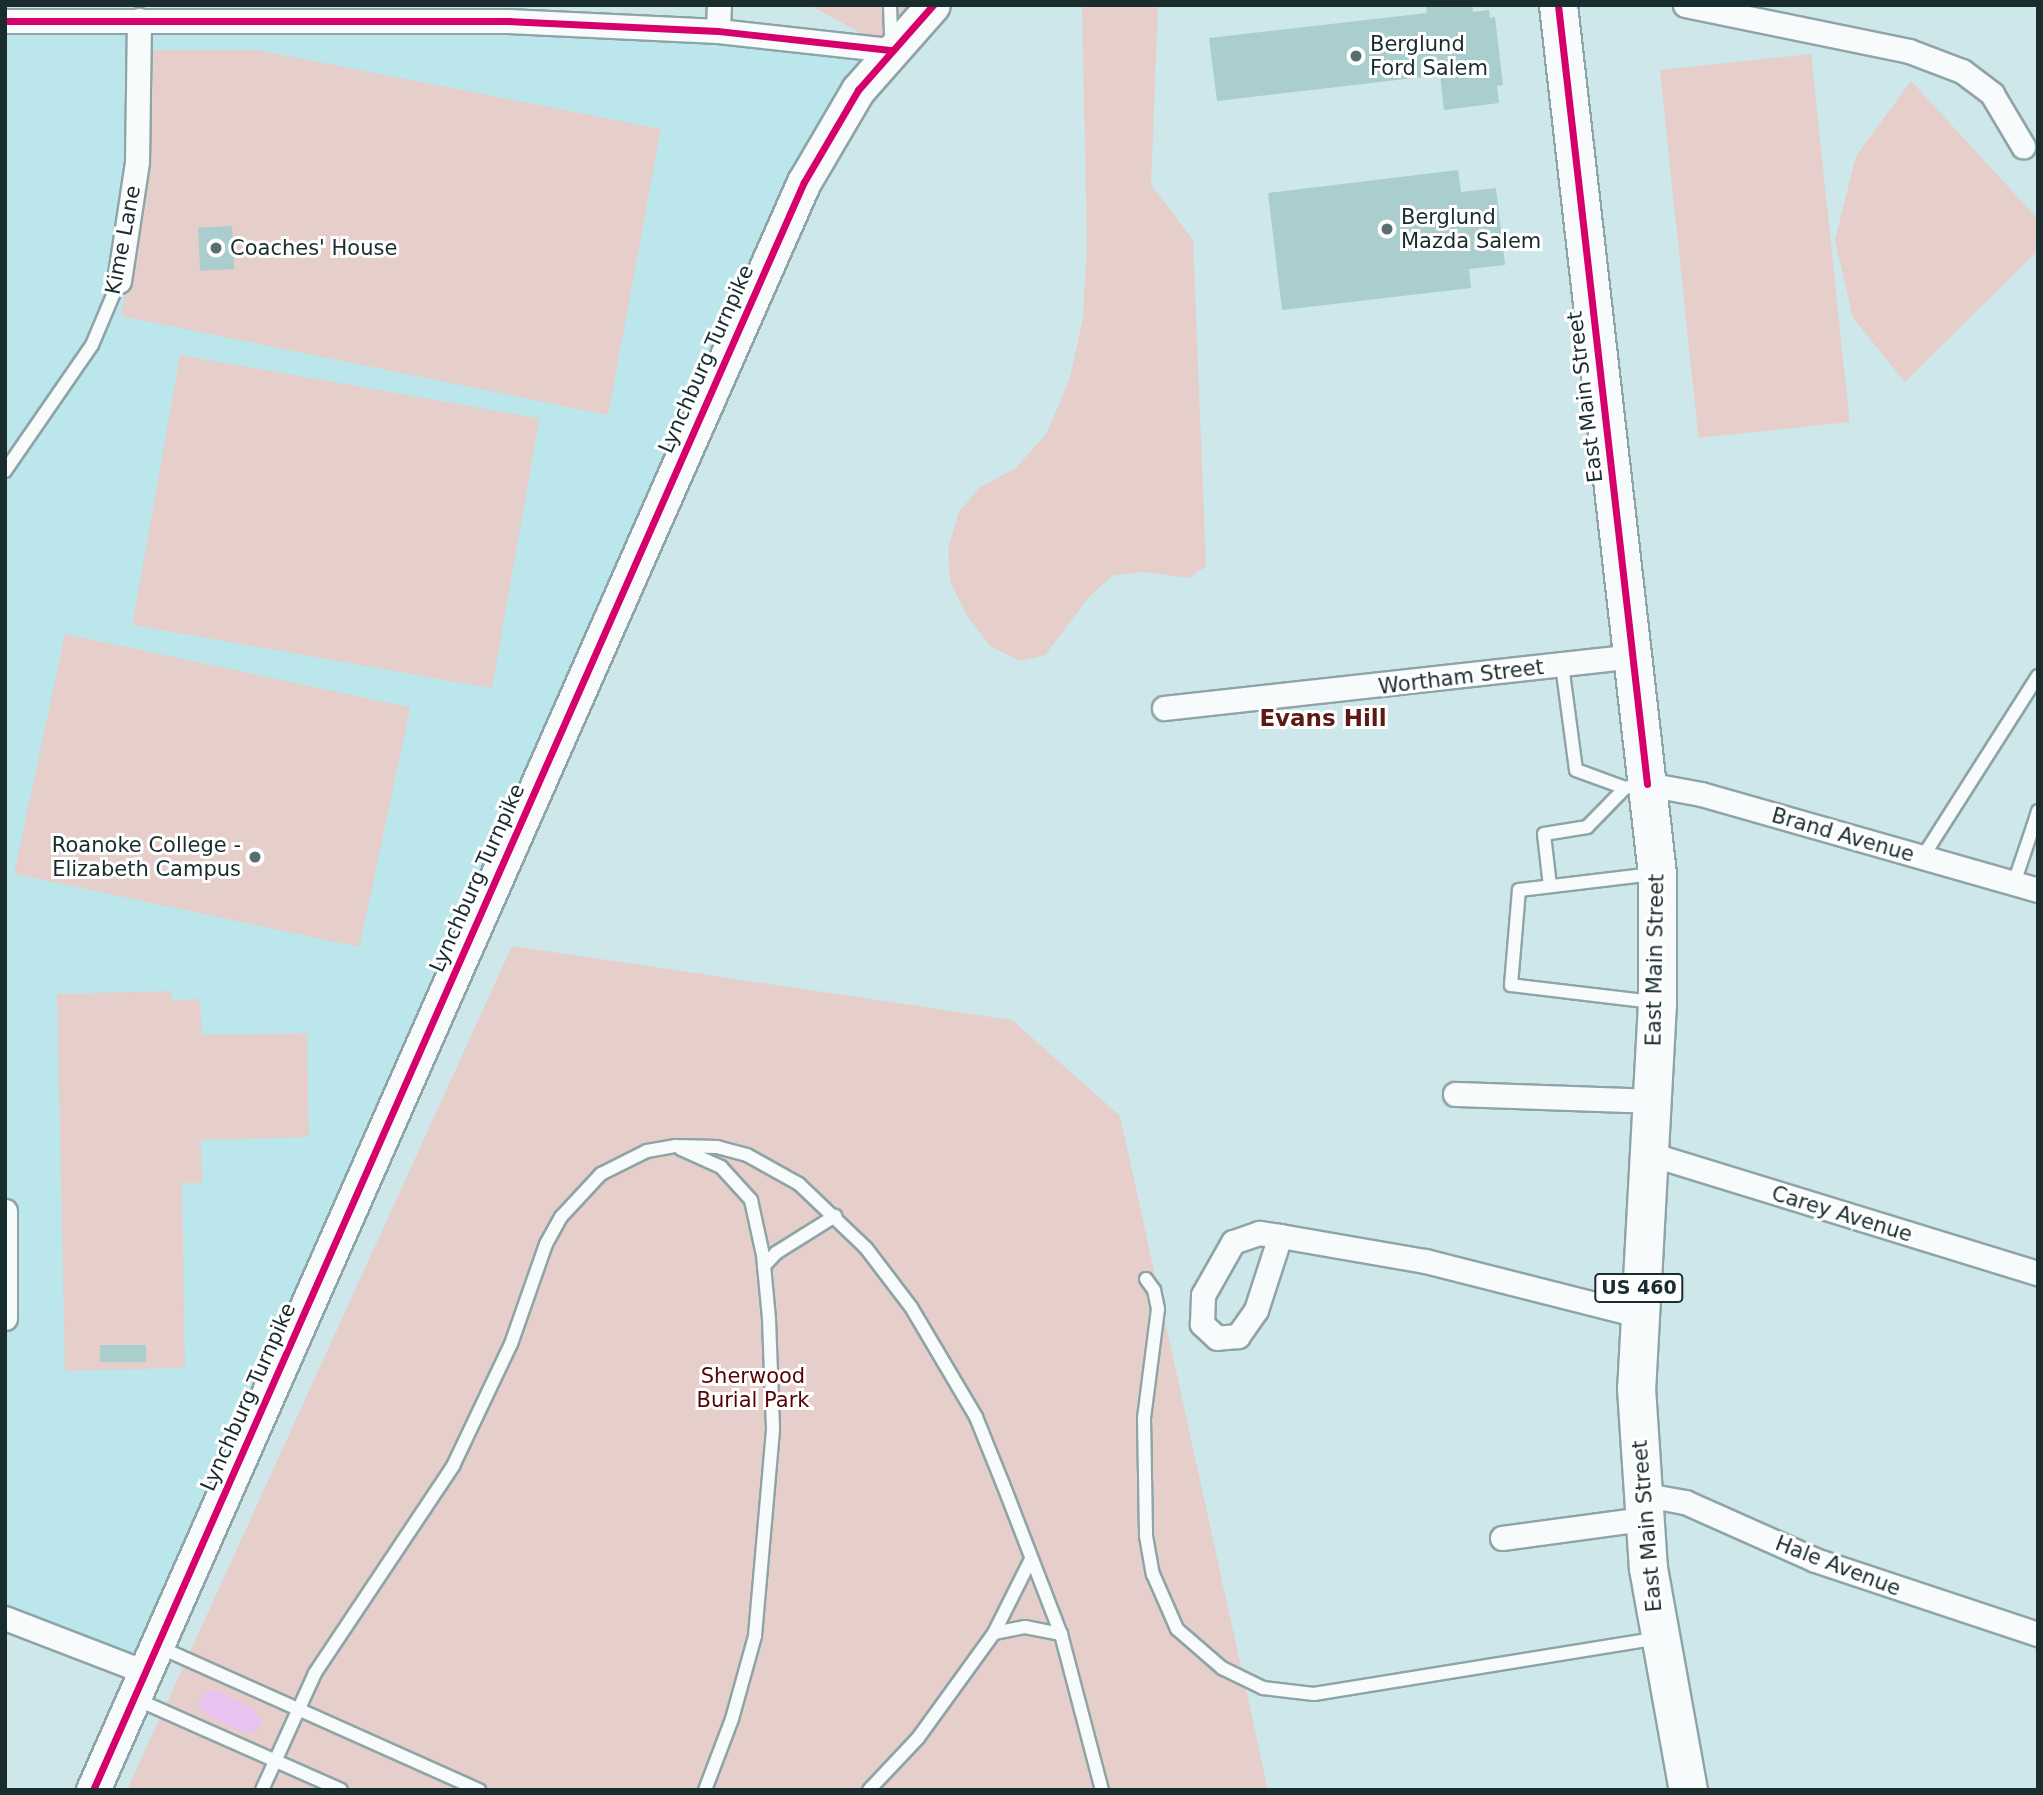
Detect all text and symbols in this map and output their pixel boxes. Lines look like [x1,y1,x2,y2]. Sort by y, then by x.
place label: Berglund Ford Salem [1370,31,1488,81]
marker: Berglund Ford Salem [1348,48,1364,64]
street label: Kime Lane [100,183,146,297]
place label: Berglund Mazda Salem [1401,204,1541,254]
marker: Berglund Mazda Salem [1379,221,1395,237]
place label: Coaches' House [230,235,397,261]
marker: Coaches' House [208,240,224,256]
street label: Lynchburg Turnpike [653,261,759,457]
street label: East Main Street [1562,310,1608,484]
street label: Wortham Street [1377,654,1545,700]
district label: Evans Hill [1259,704,1387,732]
street label: Lynchburg Turnpike [424,780,530,976]
street label: Brand Avenue [1769,803,1917,867]
place label: Roanoke College - Elizabeth Campus [52,832,241,882]
marker: Roanoke College - Elizabeth Campus [247,849,263,865]
street label: East Main Street [1641,873,1669,1047]
street label: Carey Avenue [1769,1181,1915,1247]
road number: US 460 [1594,1272,1684,1304]
street label: Lynchburg Turnpike [195,1299,301,1495]
park label: Sherwood Burial Park [697,1363,809,1413]
street label: East Main Street [1627,1439,1667,1613]
street label: Hale Avenue [1772,1531,1904,1601]

